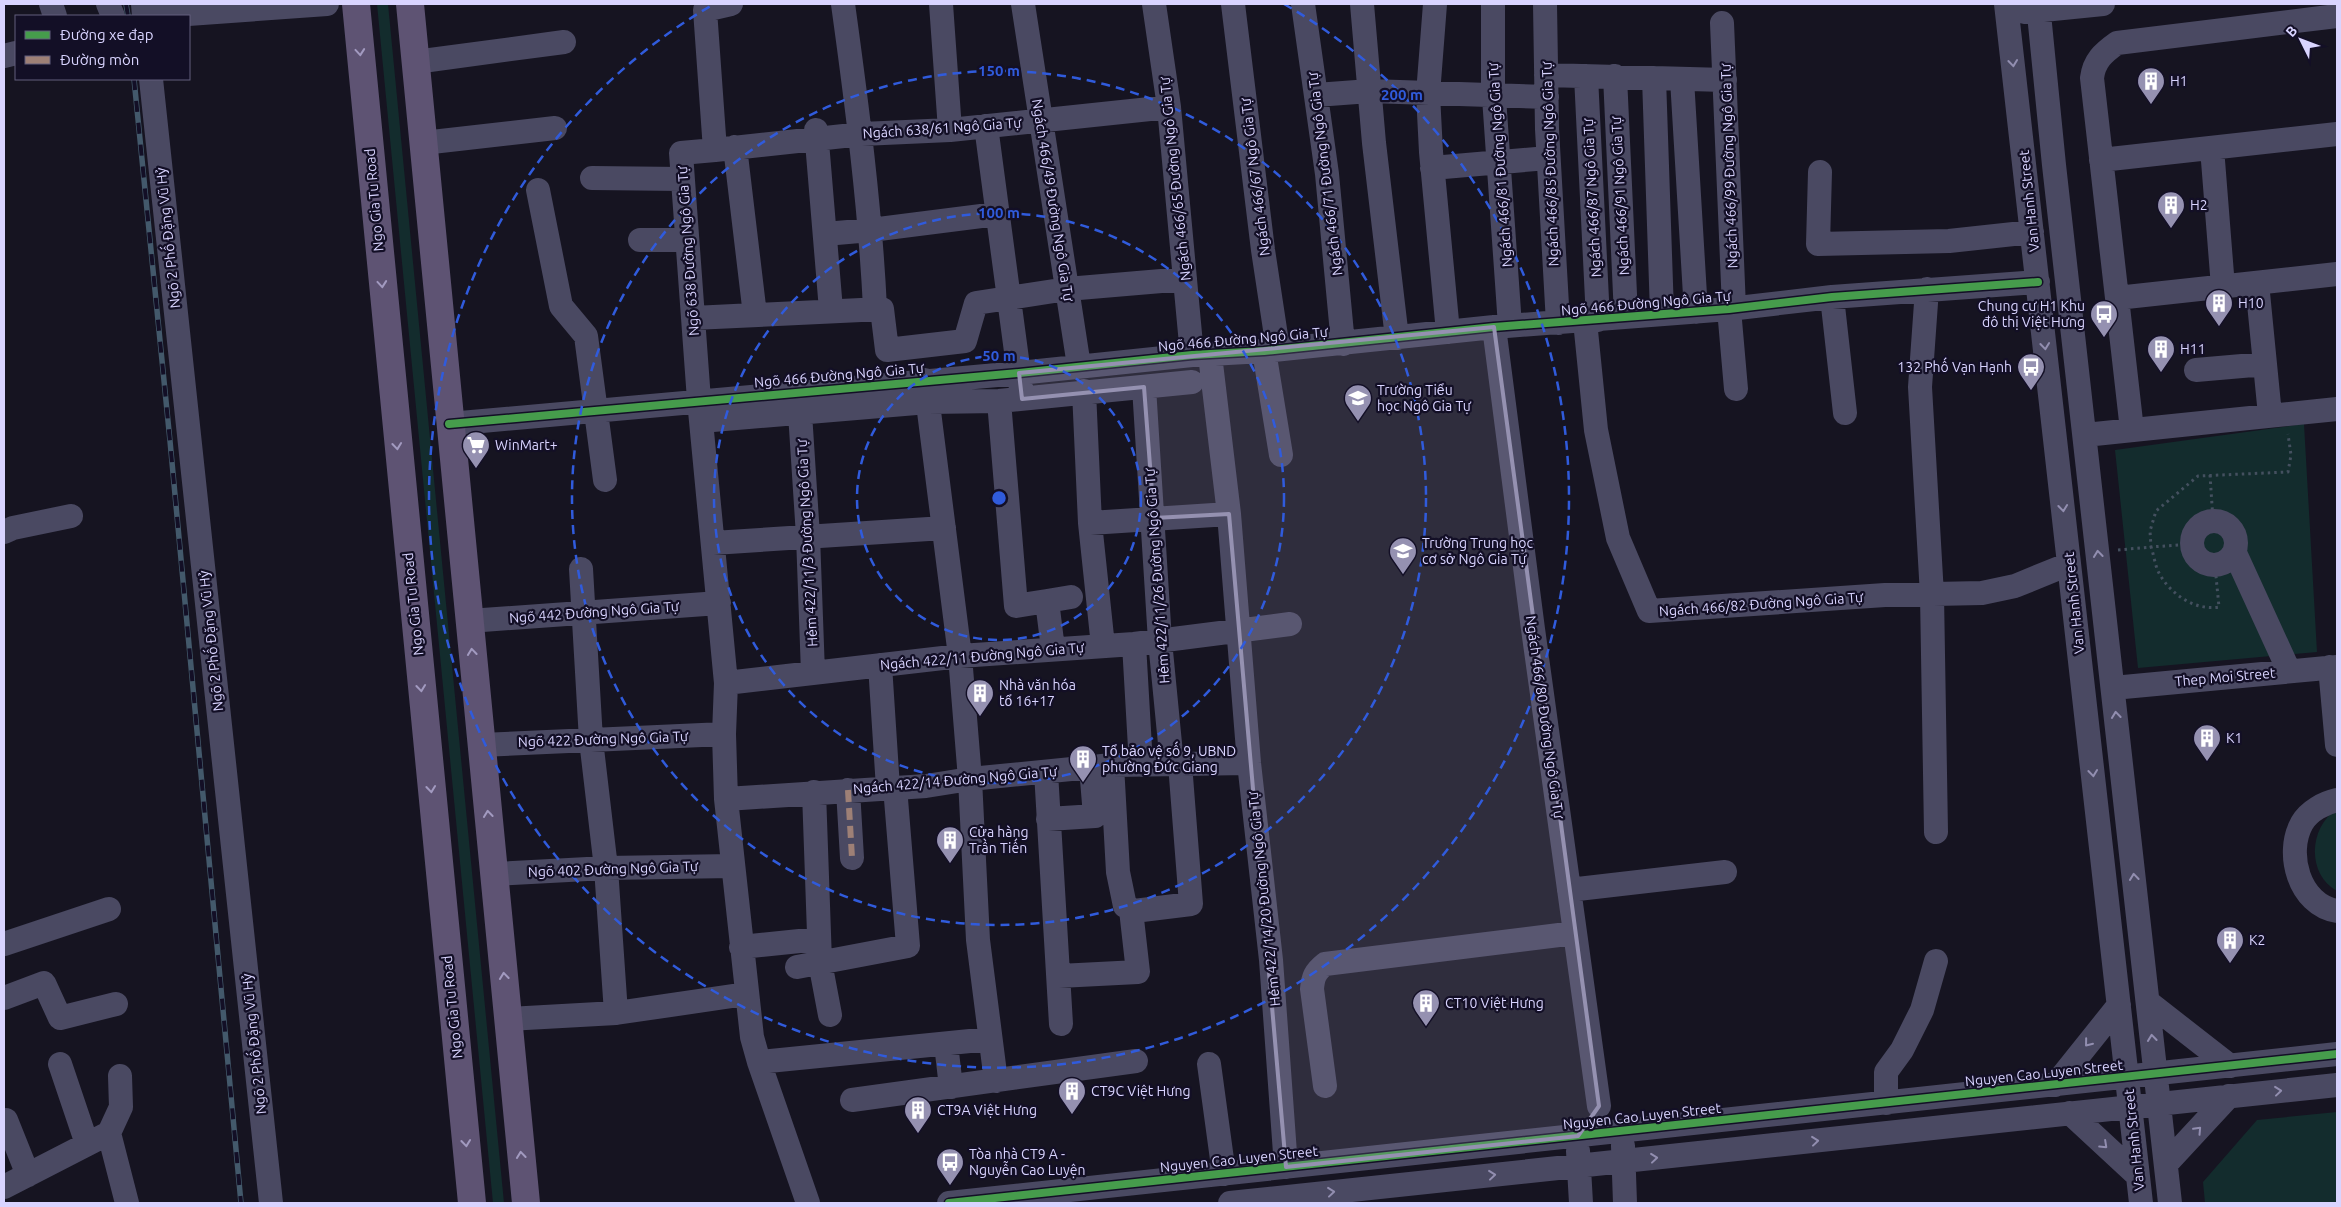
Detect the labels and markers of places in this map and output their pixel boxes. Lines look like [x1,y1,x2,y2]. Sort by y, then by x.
building icon: H1 [2136,66,2166,105]
place label: H1 [2170,73,2188,89]
building icon: H2 [2156,190,2186,229]
place label: H2 [2190,197,2208,213]
building icon: H10 [2204,288,2234,327]
place label: H10 [2238,295,2264,311]
place label: Chung cư H1 Khu đô thị Việt Hưng [1978,298,2085,330]
bus stop icon: Chung cư H1 Khu đô thị Việt Hưng [2089,299,2119,338]
building icon: H11 [2146,334,2176,373]
place label: H11 [2180,341,2206,357]
bus stop icon: 132 Phố Vạn Hạnh [2016,352,2046,391]
place label: 132 Phố Vạn Hạnh [1897,357,2012,375]
place label: Trường Tiểu học Ngô Gia Tự [1377,382,1472,414]
school or university icon: Trường Tiểu học Ngô Gia Tự [1343,383,1373,422]
supermarket icon: WinMart+ [461,430,491,469]
place label: WinMart+ [495,437,558,453]
centre of rings [990,489,1008,507]
place label: Trường Trung học cơ sở Ngô Gia Tự [1422,535,1533,567]
school or university icon: Trường Trung học cơ sở Ngô Gia Tự [1388,536,1418,575]
place label: Nhà văn hóa tổ 16+17 [999,677,1076,709]
building icon: Nhà văn hóa tổ 16+17 [965,678,995,717]
building icon: K1 [2192,723,2222,762]
place label: K1 [2226,730,2242,746]
place label: Tổ bảo vệ số 9, UBND phường Đức Giang [1102,741,1236,775]
building icon: Tổ bảo vệ số 9, UBND phường Đức Giang [1068,744,1098,783]
place label: Cửa hàng Trần Tiến [969,824,1029,856]
building icon: Cửa hàng Trần Tiến [935,825,965,864]
building icon: K2 [2215,925,2245,964]
place label: K2 [2249,932,2265,948]
building icon: CT10 Việt Hưng [1411,988,1441,1027]
place label: CT10 Việt Hưng [1445,995,1544,1011]
building icon: CT9C Việt Hưng [1057,1076,1087,1115]
place label: CT9C Việt Hưng [1091,1083,1191,1099]
building icon: CT9A Việt Hưng [903,1095,933,1134]
place label: CT9A Việt Hưng [937,1102,1037,1118]
place label: Tòa nhà CT9 A - Nguyễn Cao Luyện [969,1146,1085,1178]
bus stop icon: Tòa nhà CT9 A - Nguyễn Cao Luyện [935,1147,965,1186]

